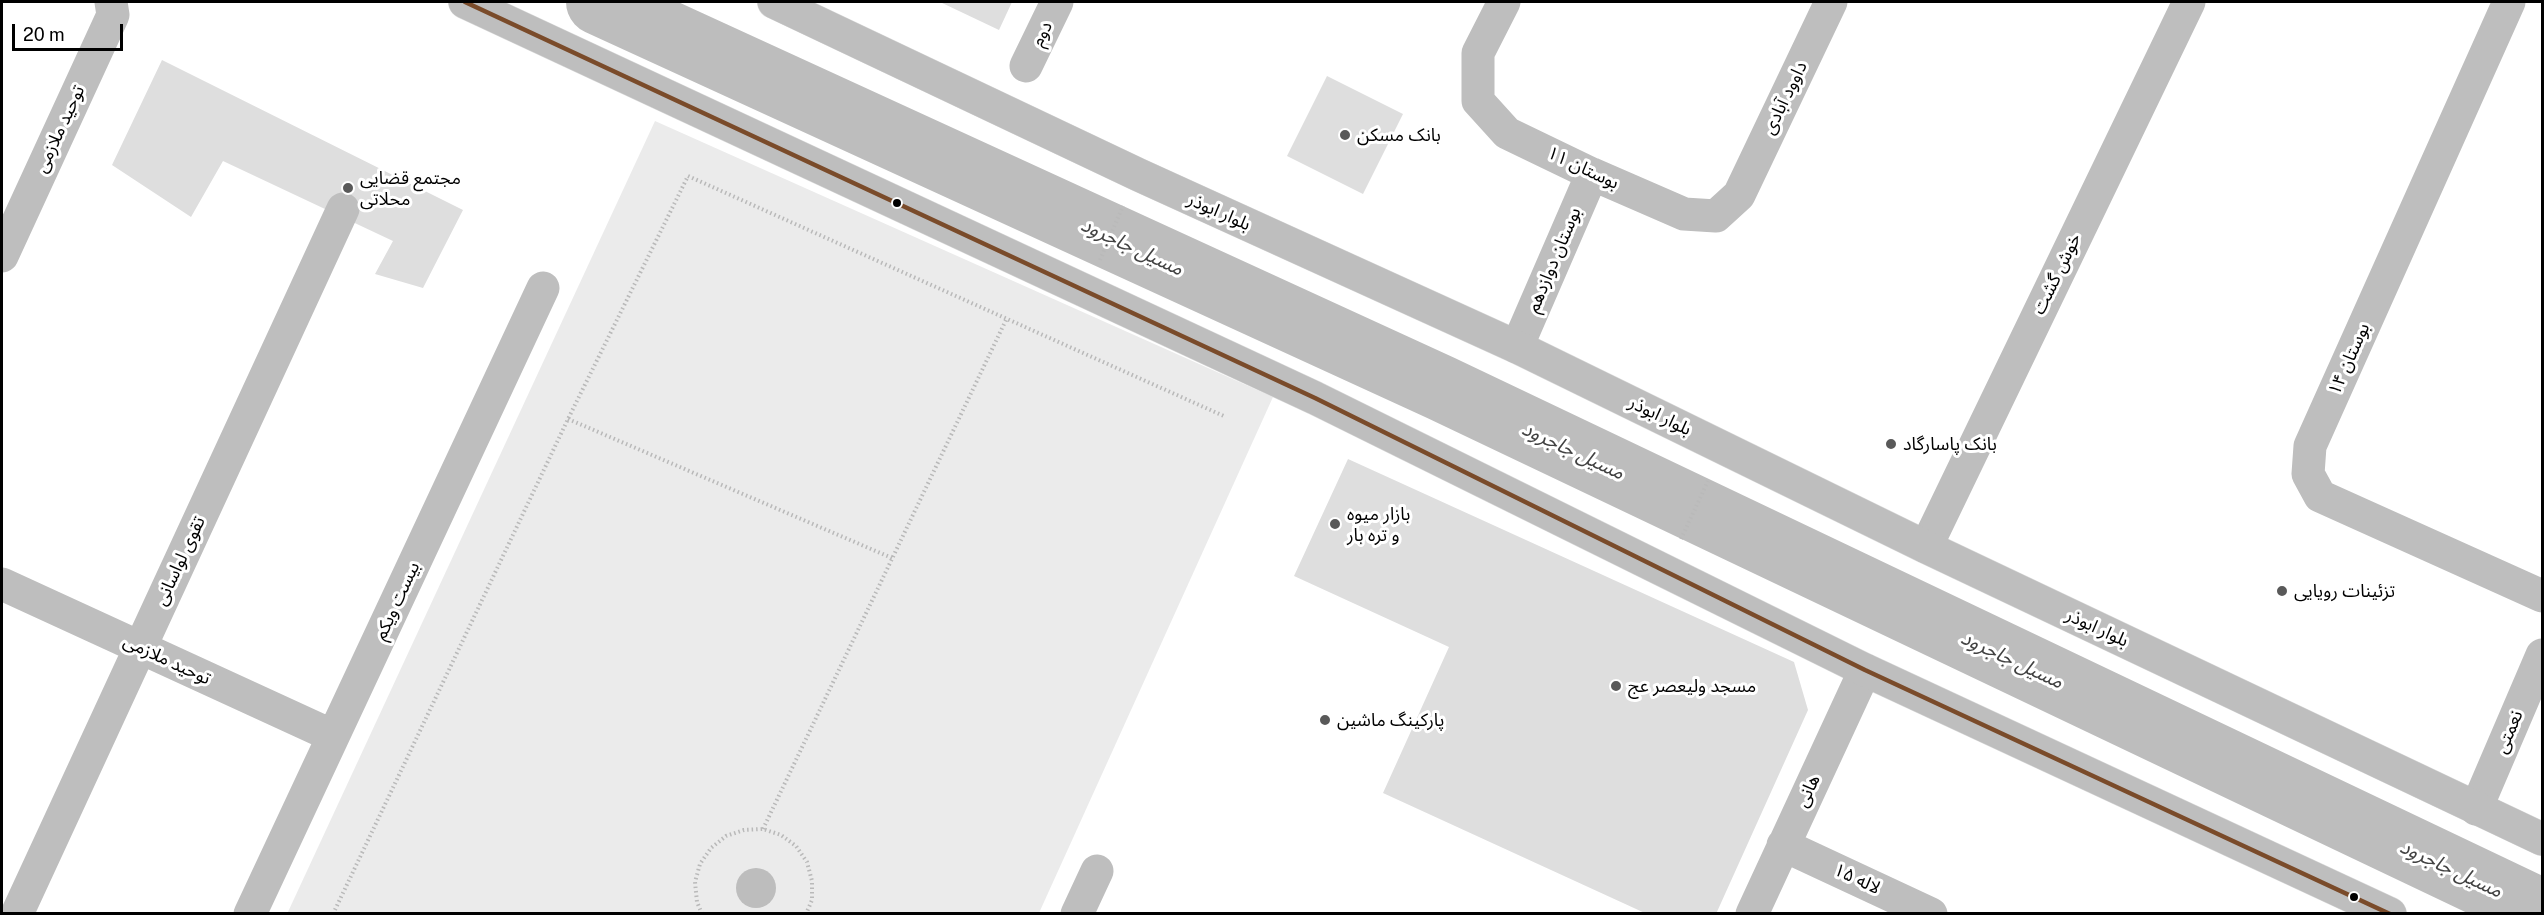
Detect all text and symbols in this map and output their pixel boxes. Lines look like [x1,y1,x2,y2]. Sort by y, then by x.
scale bar [15,12,126,50]
street label: دوم [1027,18,1057,50]
text: 20 m [23,24,65,45]
street label: داوود آبادی [1758,58,1812,138]
street label: توحید ملازمی [30,82,90,176]
place label: بانک مسکن [1357,124,1441,146]
marker: بانک مسکن [1338,128,1352,142]
street label: بوستان ۱۱ [1544,142,1622,194]
place label: مجتمع قضایی محلاتی [360,167,461,210]
marker: مجتمع قضایی محلاتی [341,181,355,195]
street label: بلوار ابوذر [1184,189,1254,235]
unlabelled marker [891,197,903,209]
street label: بوستان دوازدهم [1522,204,1586,316]
water label: مسیل جاجرود [1077,213,1187,281]
street label: خوش گشت [2028,230,2086,318]
street label: بوستان ۱۴ [2324,320,2374,398]
street label: بلوار ابوذر [1625,392,1695,440]
water label: مسیل جاجرود [1518,417,1628,485]
place label: بانک پاسارگاد [1903,433,1997,455]
marker: بانک پاسارگاد [1884,437,1898,451]
place label: بازار میوه و تره بار [1347,503,1410,546]
street label: تقوی لواسانی [150,513,210,609]
marker: بازار میوه و تره بار [1328,517,1342,531]
street label: بیست ویکم [370,559,424,643]
place label: تزئینات رویایی [2294,580,2395,602]
marker: تزئینات رویایی [2275,584,2289,598]
street label: بلوار ابوذر [2062,604,2132,652]
water label: مسیل جاجرود [1957,626,2067,694]
street label: توحید ملازمی [120,630,214,690]
place label: مسجد ولیعصر عج [1628,675,1756,697]
marker: مسجد ولیعصر عج [1609,679,1623,693]
street label: نعمتی [2490,707,2528,757]
place label: پارکینگ ماشین [1337,709,1444,731]
marker: پارکینگ ماشین [1318,713,1332,727]
street label: هانی [1791,771,1825,811]
water label: مسیل جاجرود [2396,835,2506,903]
street label: لاله ۱۵ [1830,859,1884,899]
unlabelled marker [2348,891,2360,903]

